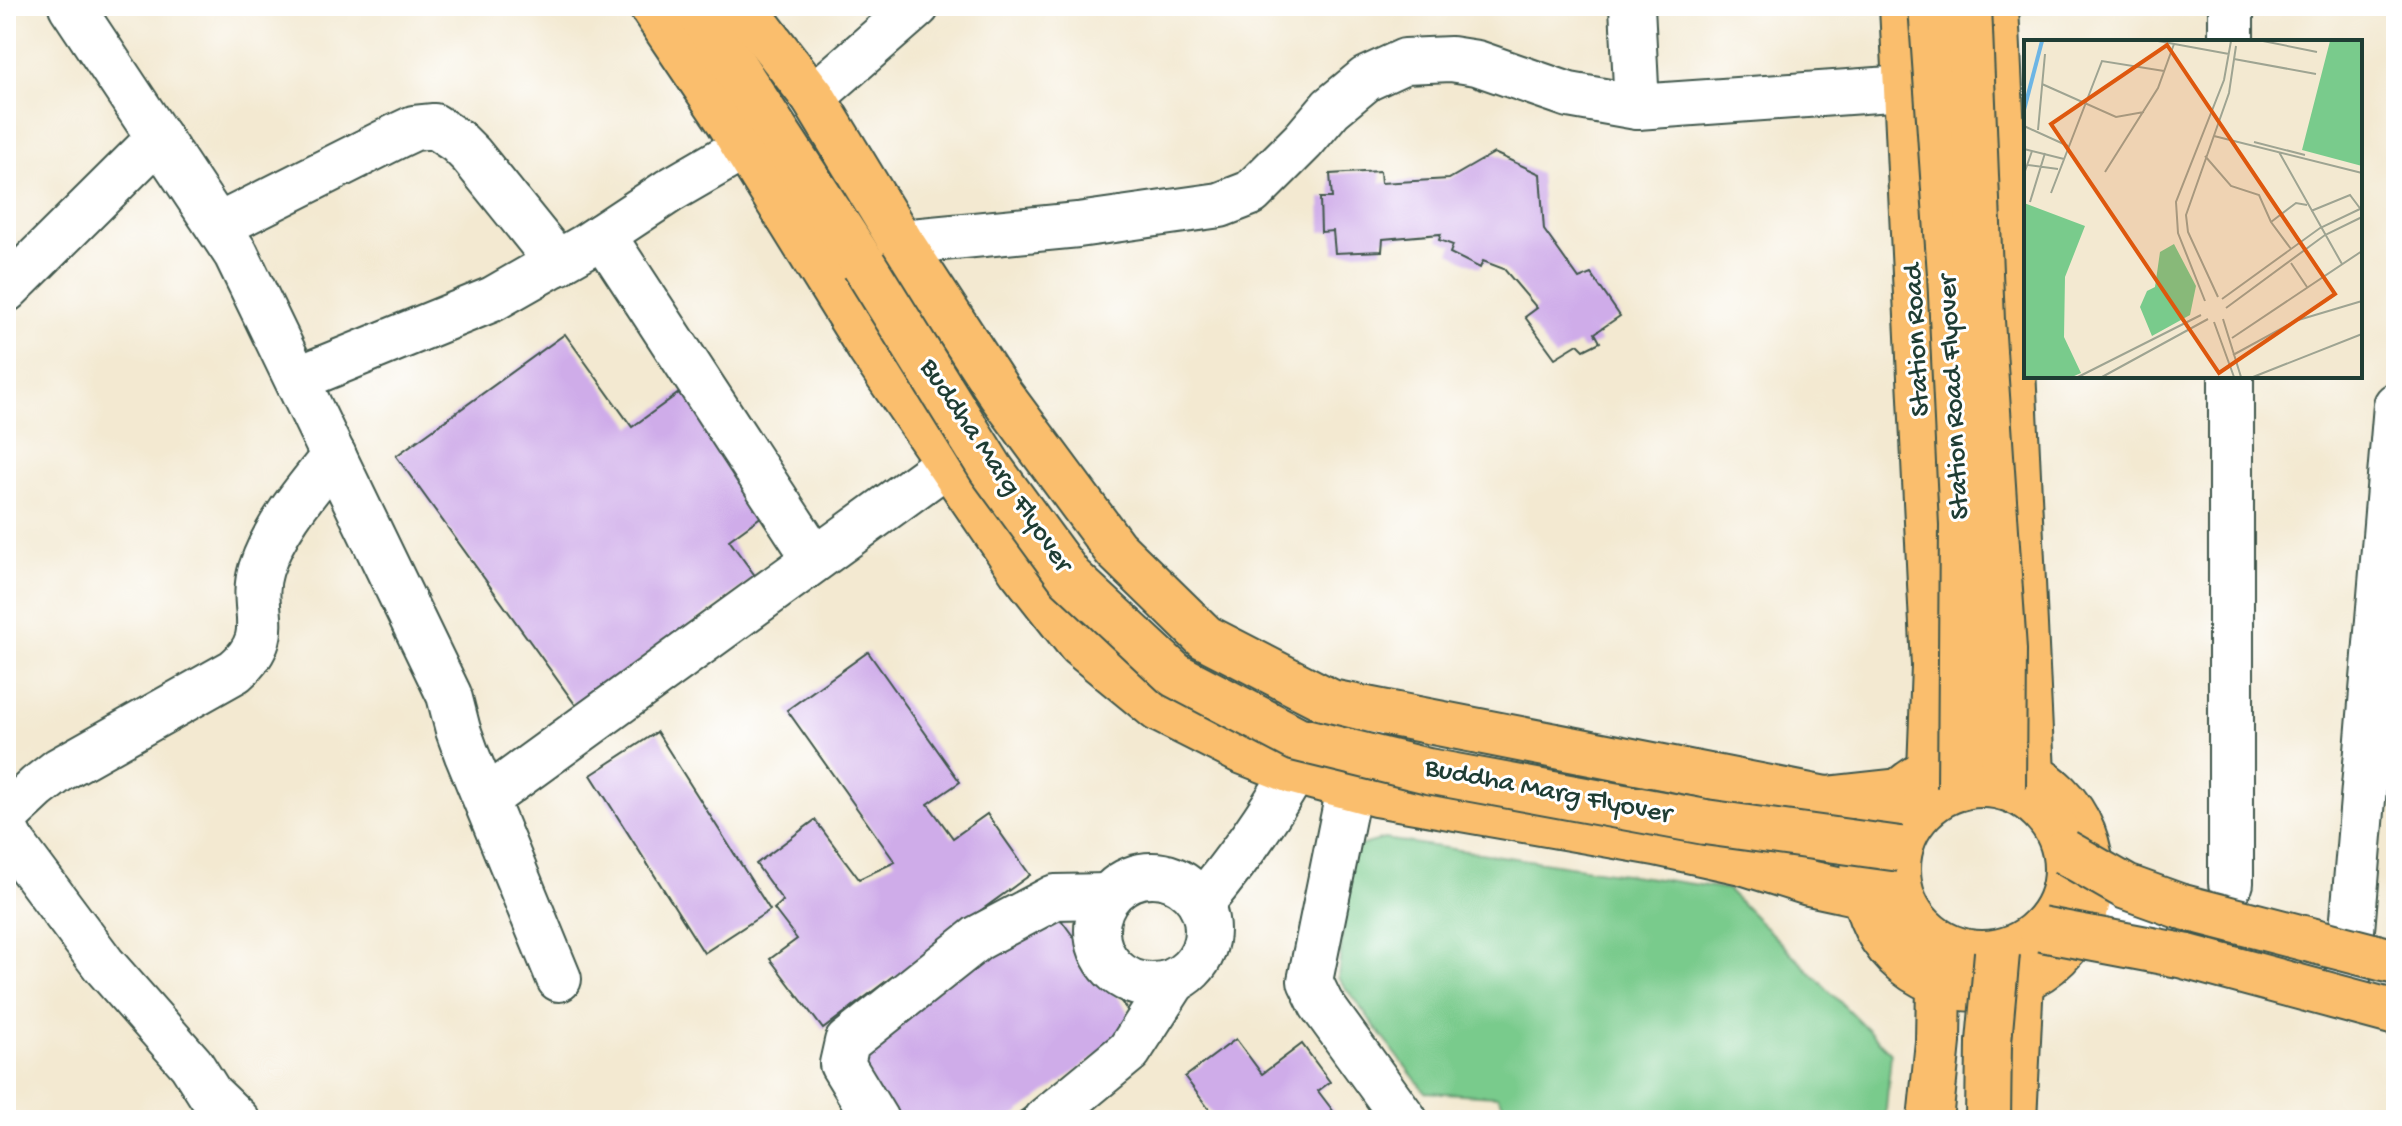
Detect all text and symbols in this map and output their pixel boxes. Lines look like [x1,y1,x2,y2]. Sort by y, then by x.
inset map [2024,40,2362,378]
street label: Station Road [1897,260,1938,417]
street label: Station Road Flyover [1932,272,1978,520]
street label: Buddha Marg Flyover [911,352,1080,581]
street label: Buddha Marg Flyover [1421,752,1676,832]

